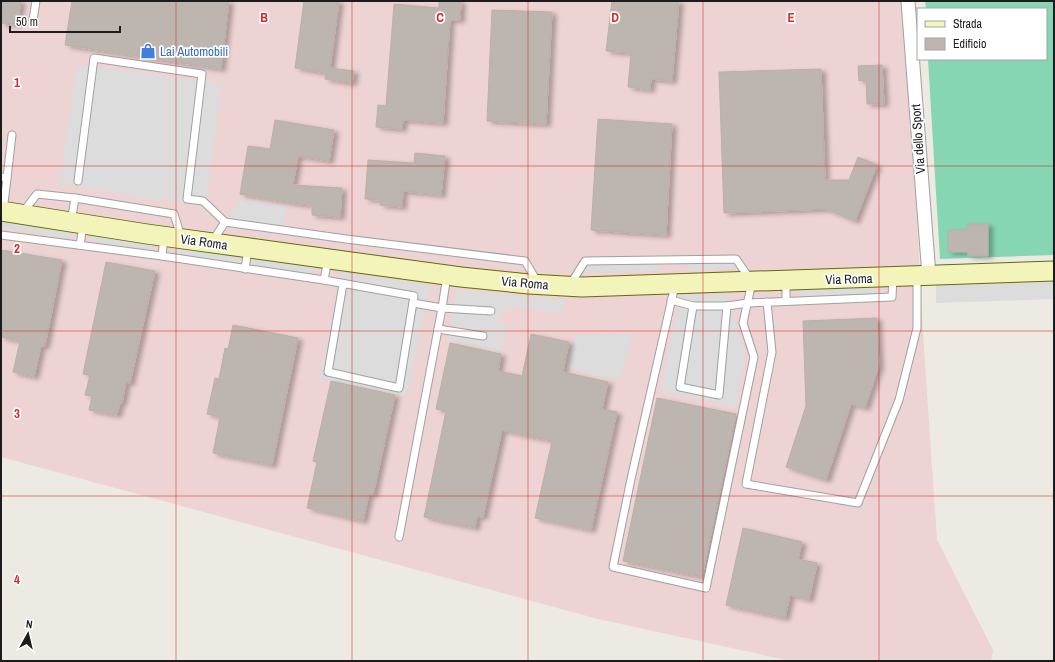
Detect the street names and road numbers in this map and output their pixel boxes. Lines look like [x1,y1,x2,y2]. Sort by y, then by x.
street label: Via dello Sport [907,104,929,174]
street label: Via Roma [179,230,229,254]
street label: Via Roma [825,270,873,288]
street label: Via Roma [501,272,549,294]

